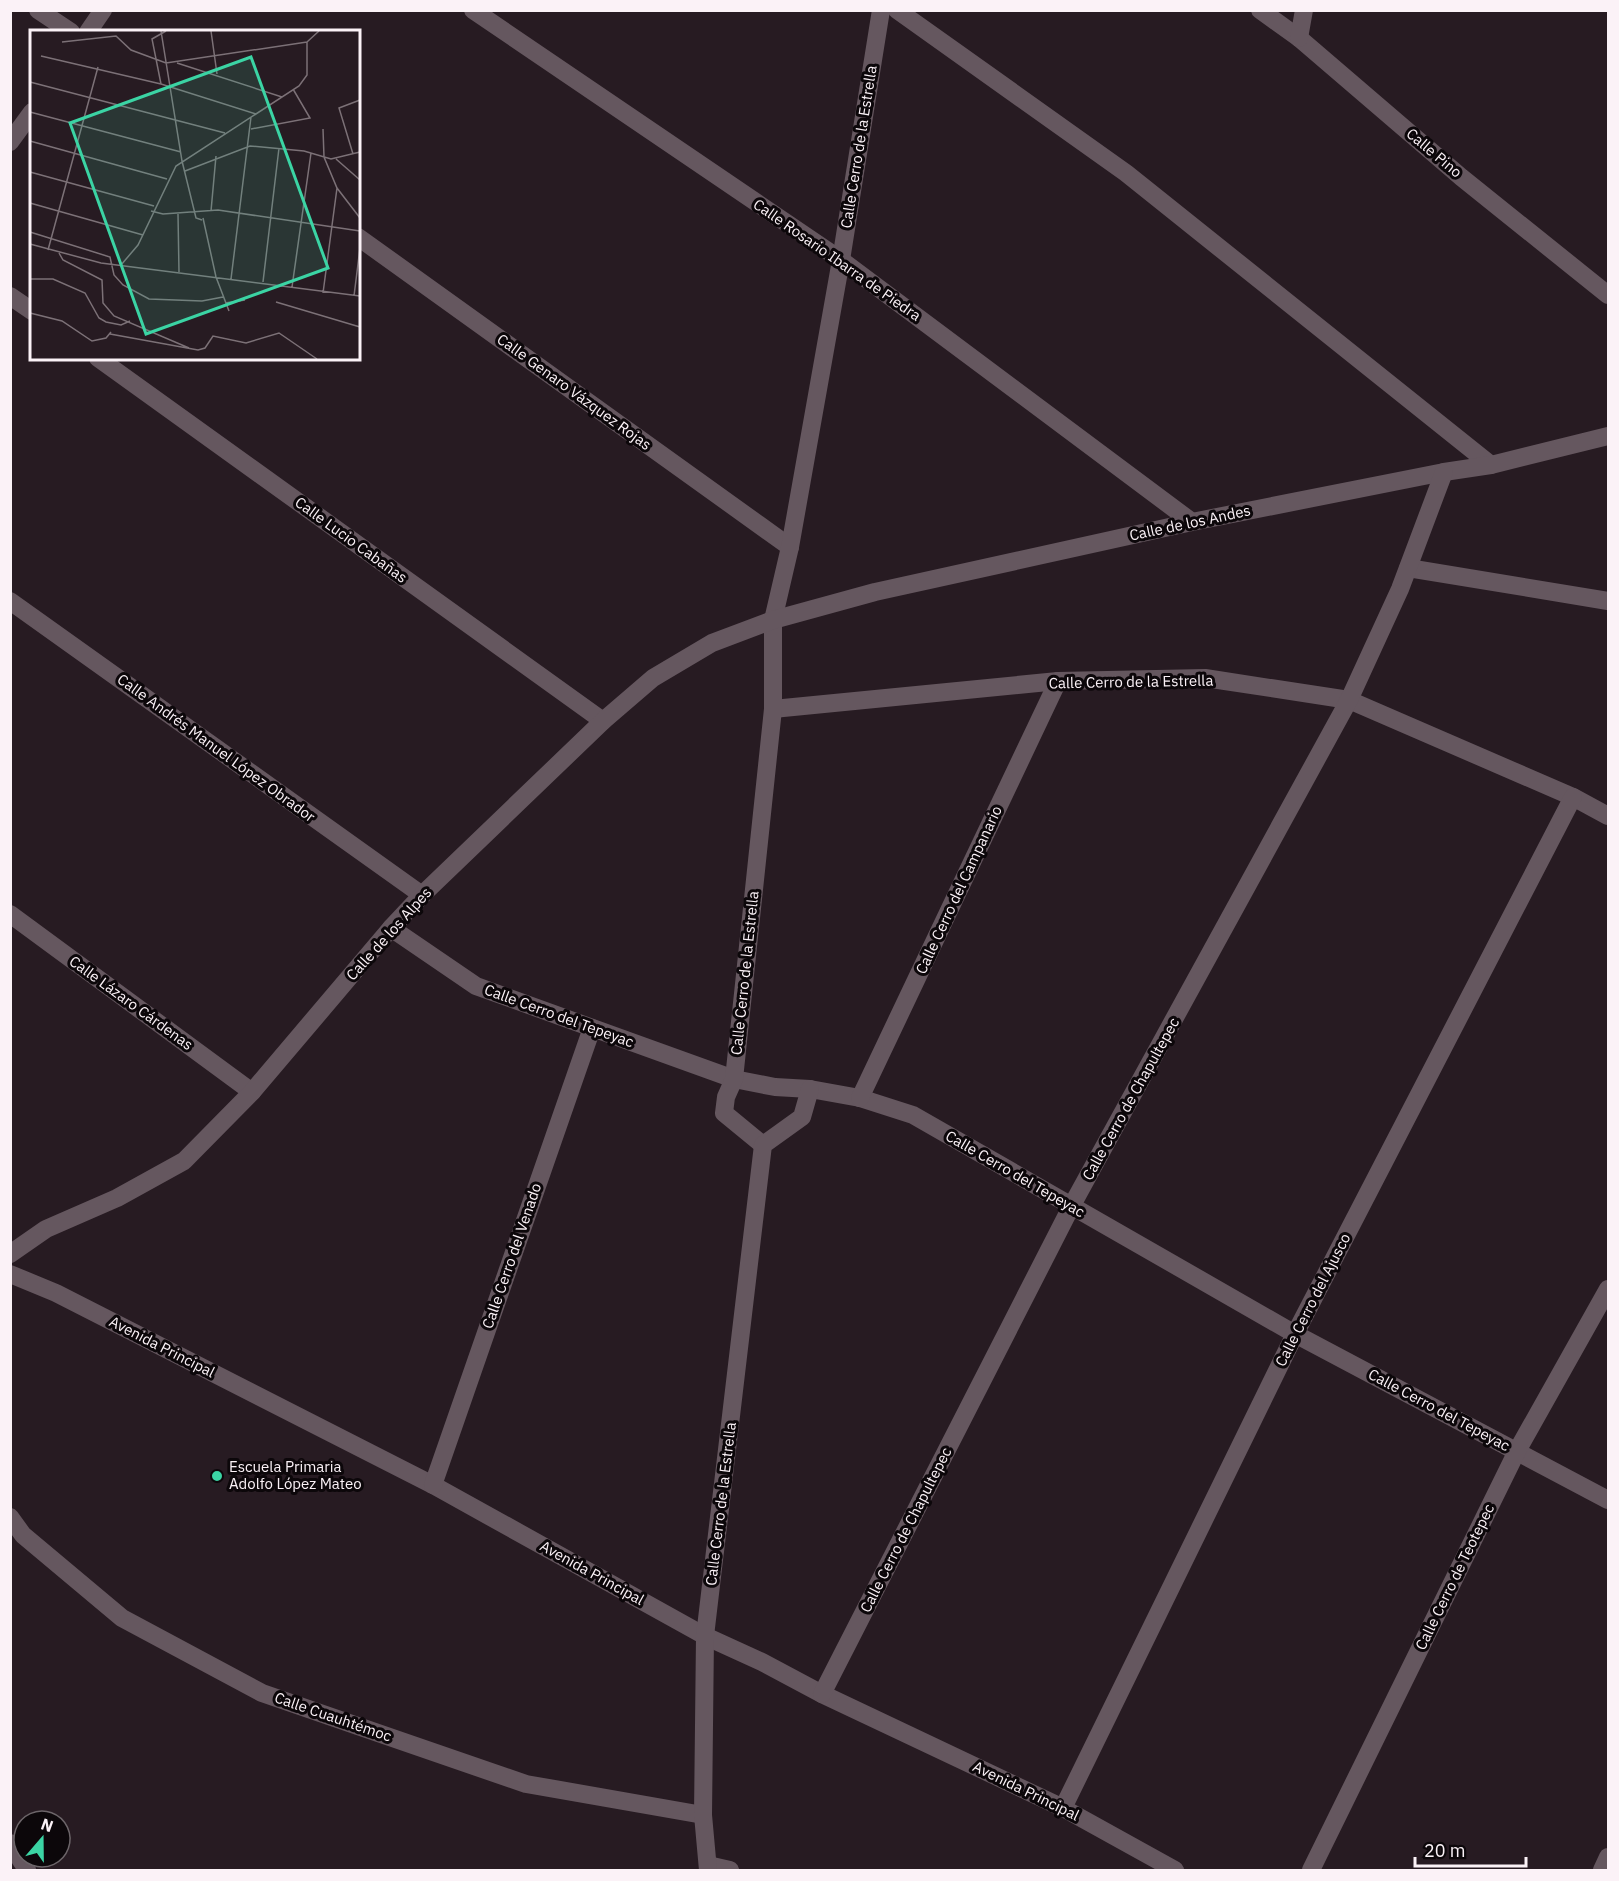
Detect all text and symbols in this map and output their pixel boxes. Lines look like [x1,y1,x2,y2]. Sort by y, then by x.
inset map [30,30,360,360]
street label: Calle Cerro de la Estrella [836,64,881,230]
street label: Calle Pino [1403,124,1466,181]
street label: Calle Rosario Ibarra de Piedra [750,194,925,325]
street label: Calle Genaro Vázquez Rojas [493,329,655,454]
street label: Calle Lucio Cabañas [291,492,411,587]
street label: Calle de los Andes [1128,500,1252,545]
street label: Calle Andrés Manuel López Obrador [114,669,319,826]
street label: Calle Cerro de la Estrella [1048,671,1213,692]
street label: Calle Cerro del Campanario [911,803,1006,977]
street label: Calle de los Alpes [342,883,435,984]
street label: Calle Cerro de la Estrella [726,890,763,1056]
street label: Calle Lázaro Cárdenas [66,951,197,1054]
street label: Calle Cerro del Tepeyac [482,980,637,1052]
street label: Calle Cerro de Chapultepec [1078,1014,1183,1183]
street label: Calle Cerro del Tepeyac [942,1126,1089,1221]
street label: Calle Cerro del Venado [478,1181,545,1331]
street label: Calle Cerro del Ajusco [1271,1230,1354,1370]
street label: Avenida Principal [106,1312,218,1381]
street label: Calle Cerro del Tepeyac [1365,1364,1514,1455]
street label: Calle Cerro de la Estrella [701,1421,740,1587]
street label: Calle Cerro de Chapultepec [856,1443,956,1616]
place label: Escuela Primaria Adolfo López Mateo [229,1457,362,1493]
marker: Escuela Primaria Adolfo López Mateo [210,1469,224,1483]
street label: Calle Cerro de Teotepec [1411,1500,1498,1653]
street label: Avenida Principal [537,1536,648,1609]
street label: Calle Cuauhtémoc [272,1688,395,1746]
street label: Avenida Principal [970,1757,1083,1825]
north arrow [12,1809,72,1869]
text: N [38,1814,56,1836]
scale bar [1415,1830,1526,1868]
text: 20 m [1424,1839,1466,1862]

